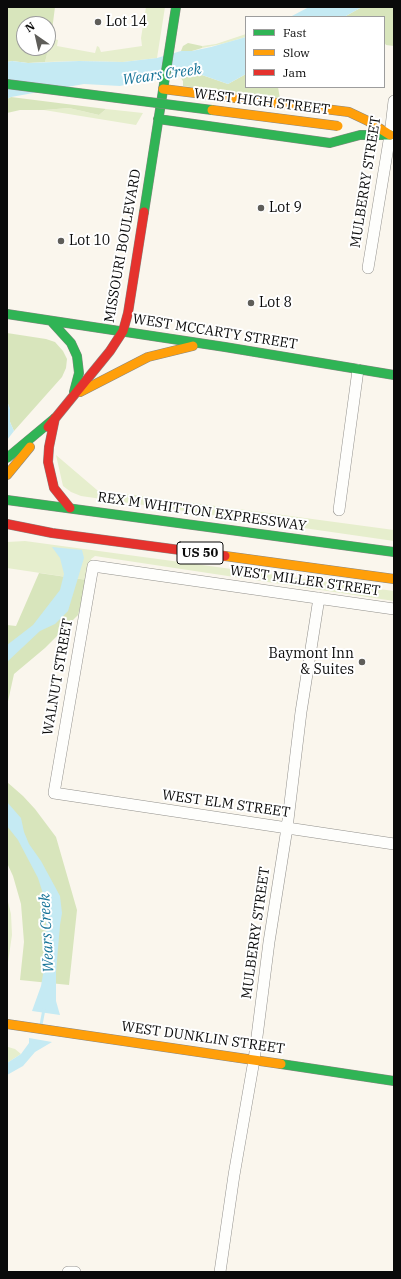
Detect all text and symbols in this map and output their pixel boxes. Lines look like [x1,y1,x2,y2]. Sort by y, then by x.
place label: Lot 14 [106,14,147,30]
north arrow [16,16,56,56]
legend [245,16,385,88]
marker: Lot 14 [93,17,103,27]
text: N [22,19,37,35]
text: Fast [283,25,307,40]
text: Slow [283,45,310,60]
water label: Wears Creek [121,61,203,89]
text: Jam [283,65,306,80]
street label: WEST HIGH STREET [193,85,331,119]
street label: MULBERRY STREET [347,115,385,249]
street label: MISSOURI BOULEVARD [101,168,145,324]
place label: Lot 9 [269,200,302,216]
marker: Lot 9 [256,203,266,213]
place label: Lot 10 [69,233,110,249]
marker: Lot 10 [56,236,66,246]
place label: Lot 8 [259,295,292,311]
marker: Lot 8 [246,298,256,308]
street label: WEST MCCARTY STREET [131,311,299,353]
street label: REX M WHITTON EXPRESSWAY [96,489,308,535]
road number: US 50 [177,542,223,564]
street label: WEST MILLER STREET [229,562,381,600]
street label: WALNUT STREET [39,617,77,737]
place label: Baymont Inn & Suites [269,646,354,678]
marker: Baymont Inn & Suites [357,657,367,667]
street label: WEST ELM STREET [161,787,291,821]
street label: MULBERRY STREET [238,866,274,1000]
water label: Wears Creek [36,893,58,973]
street label: WEST DUNKLIN STREET [120,1018,286,1058]

